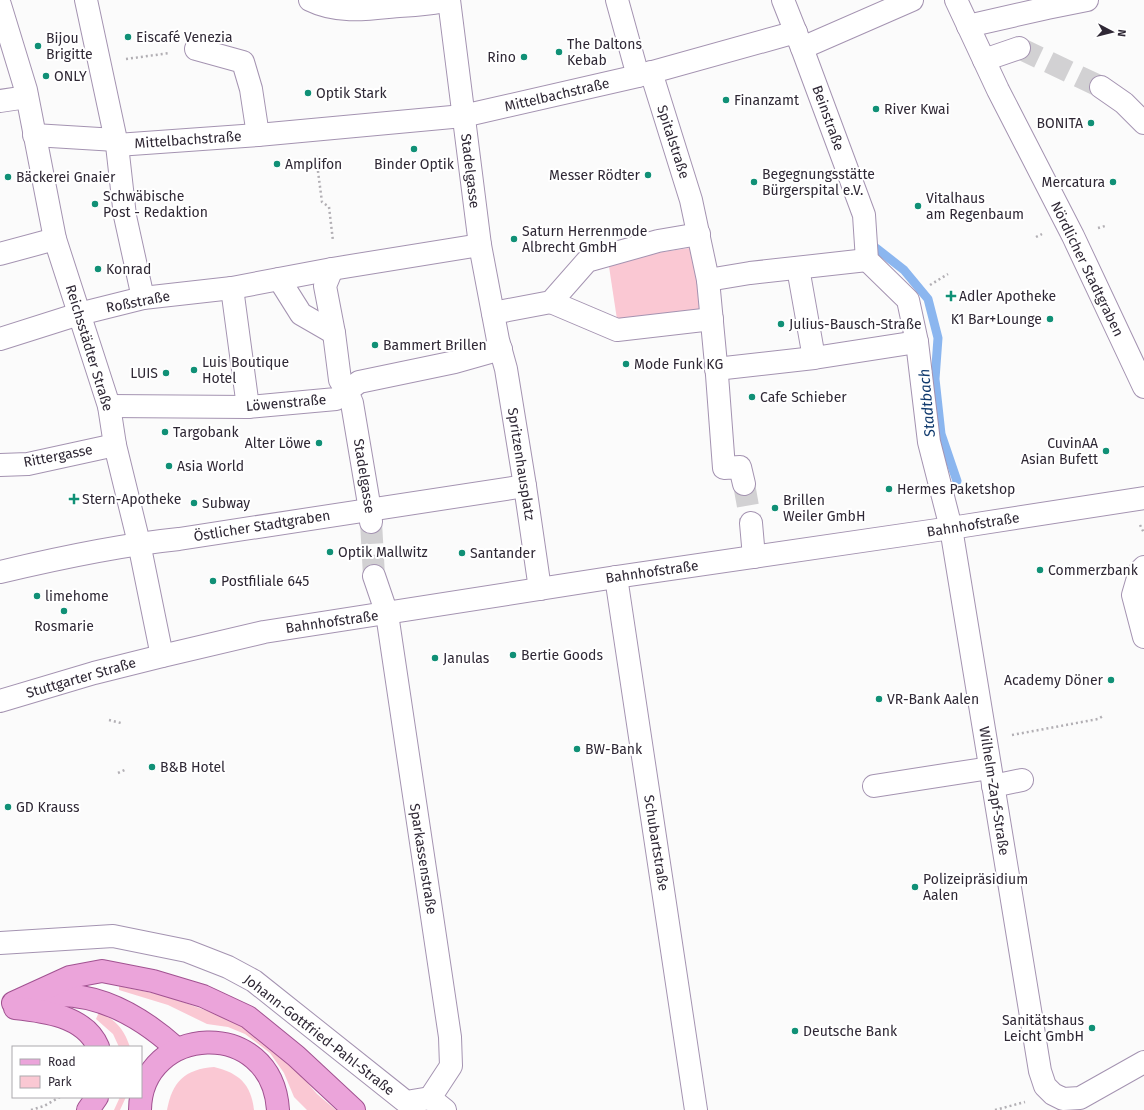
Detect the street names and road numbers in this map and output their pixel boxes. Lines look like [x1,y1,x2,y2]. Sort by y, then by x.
street label: Mittelbachstraße [503,75,611,115]
street label: Beinstraße [808,83,848,153]
street label: Spitalstraße [653,103,693,181]
street label: Mittelbachstraße [134,128,242,152]
street label: Stadelgasse [457,133,483,209]
street label: Nördlicher Stadtgraben [1047,199,1127,339]
street label: Reichsstädter Straße [62,283,116,413]
street label: Roßstraße [105,287,171,317]
street label: Löwenstraße [245,391,327,415]
street label: Spritzenhausplatz [504,406,538,522]
street label: Stadelgasse [350,437,378,515]
street label: Rittergasse [22,441,94,471]
street label: Östlicher Stadtgraben [192,506,332,545]
street label: Bahnhofstraße [925,509,1021,541]
street label: Bahnhofstraße [604,557,700,587]
street label: Bahnhofstraße [284,607,380,637]
street label: Stuttgarter Straße [24,654,138,702]
street label: Wilhelm-Zapf-Straße [975,725,1013,857]
street label: Schubartstraße [640,794,672,892]
street label: Sparkassenstraße [406,802,440,916]
street label: Johann-Gottfried-Pahl-Straße [240,971,398,1099]

